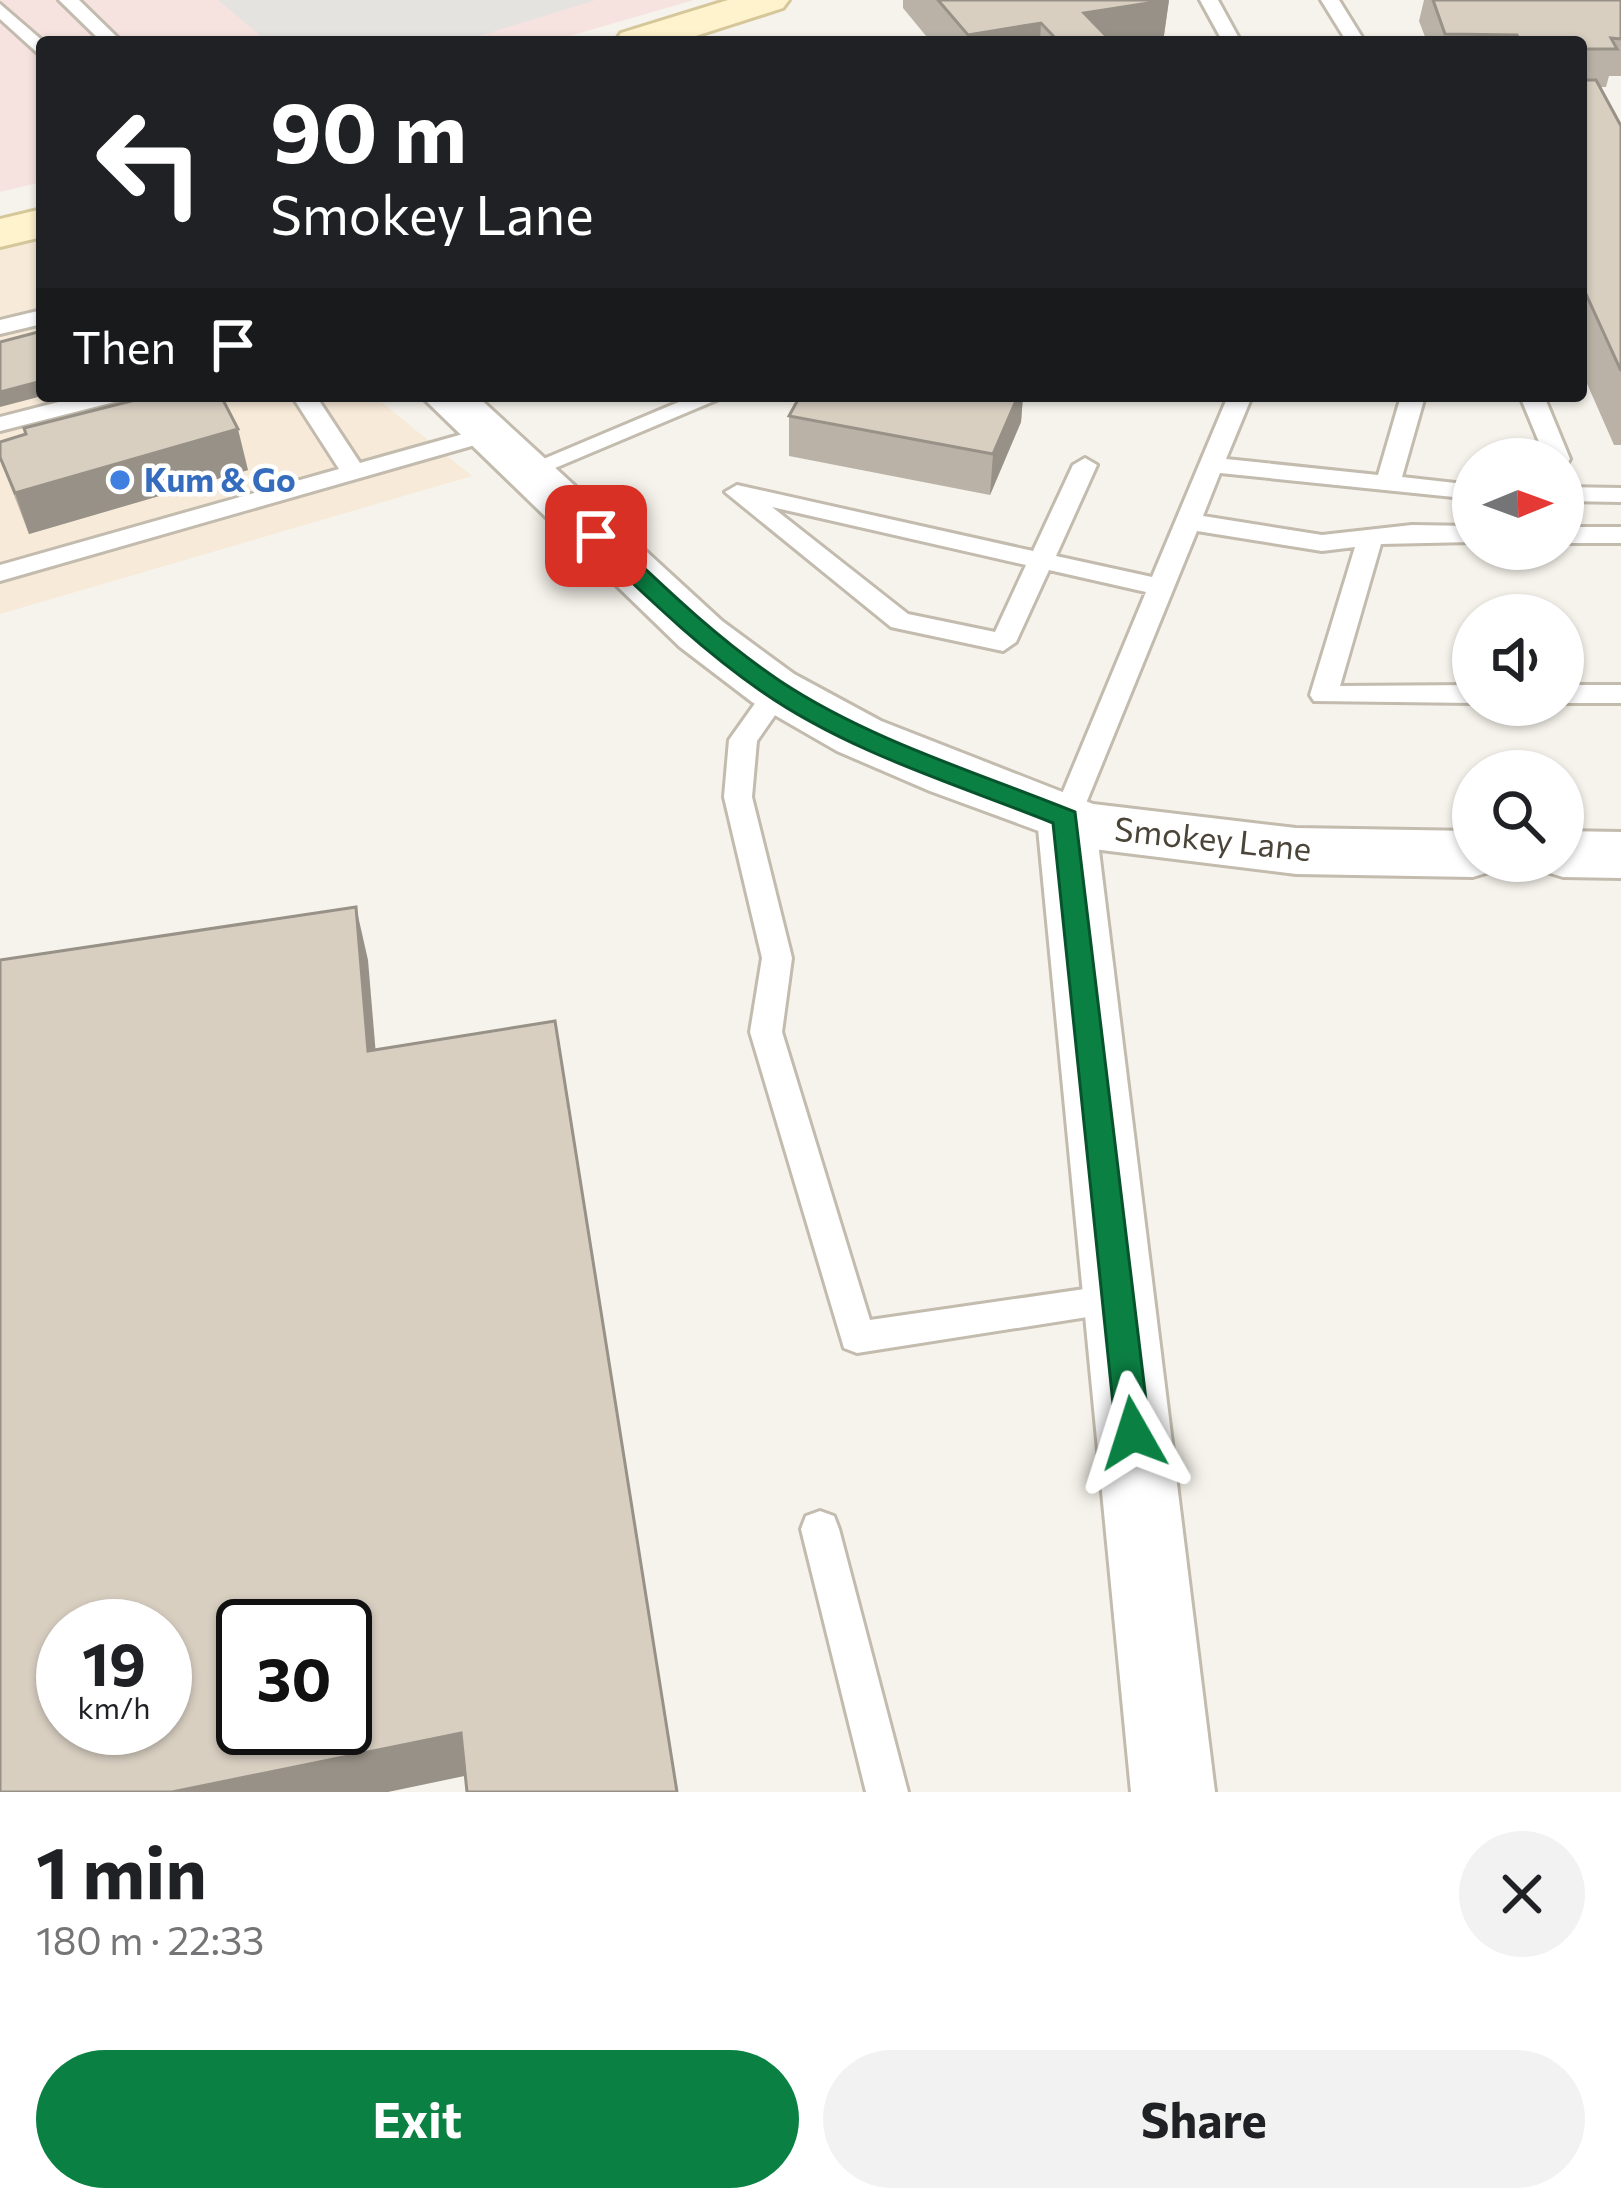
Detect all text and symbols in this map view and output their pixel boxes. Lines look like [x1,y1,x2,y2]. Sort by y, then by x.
text: 90 m [270,78,467,180]
icon: left [72,84,228,240]
text: Smokey Lane [270,180,594,246]
icon: arrive [200,312,266,378]
text: Then [72,318,176,373]
north arrow [1452,438,1584,570]
map controls [1452,438,1584,882]
place label: Kum & Go [144,458,296,499]
marker: Kum & Go [107,467,133,493]
pin [545,485,647,587]
icon: arrive [563,503,629,569]
button: sound [1452,594,1584,726]
button: search [1452,750,1584,882]
street label: Smokey Lane [1113,807,1314,868]
position arrow [1070,1370,1196,1496]
speed limit sign: 30 [216,1599,372,1755]
text: 19 [82,1625,146,1698]
text: km/h [78,1688,150,1725]
text: 1 min [36,1826,207,1914]
button: close [1459,1831,1585,1957]
text: 180 m · 22:33 [36,1915,264,1963]
button: Exit [36,2050,799,2188]
button: Share [823,2050,1585,2188]

